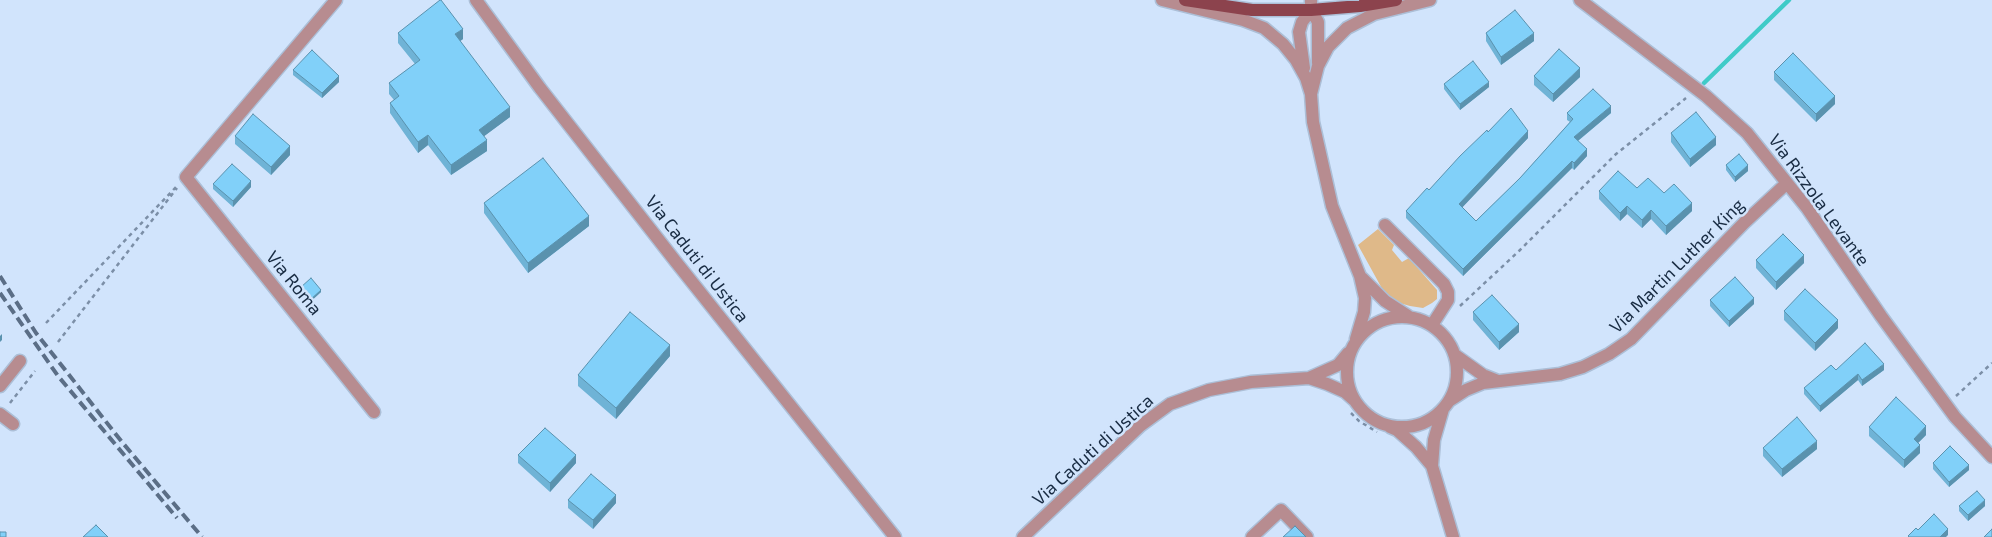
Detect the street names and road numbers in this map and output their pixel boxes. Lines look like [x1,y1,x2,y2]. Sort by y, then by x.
street label: Via Rizzola Levante [1764,130,1874,270]
street label: Via Caduti di Ustica [641,191,753,327]
street label: Via Martin Luther King [1605,194,1749,338]
street label: Via Roma [262,247,326,319]
street label: Via Caduti di Ustica [1028,390,1158,510]

